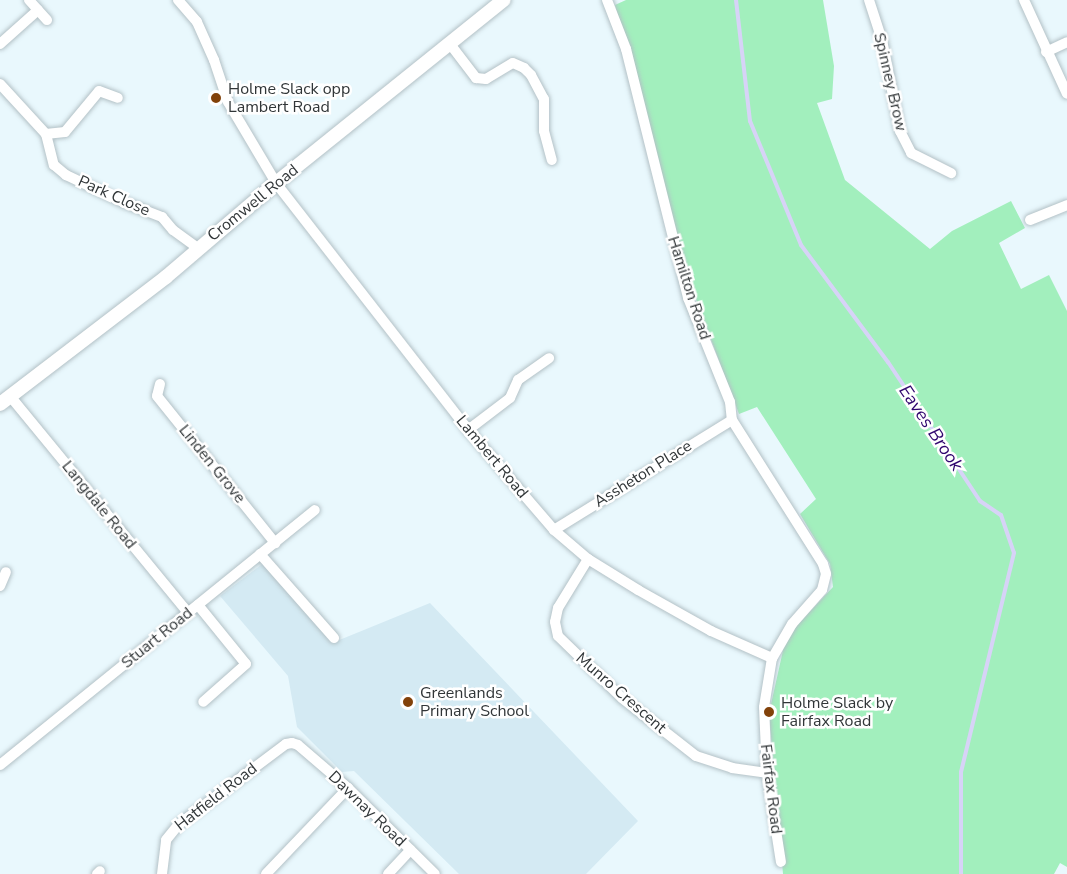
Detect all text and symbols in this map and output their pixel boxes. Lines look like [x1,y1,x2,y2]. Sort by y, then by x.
street label: Spinney Brow [869,31,911,133]
place label: Holme Slack opp Lambert Road [228,79,350,117]
marker: Holme Slack opp Lambert Road [209,91,223,105]
street label: Cromwell Road [204,160,302,246]
street label: Park Close [75,172,153,220]
street label: Hamilton Road [663,234,715,342]
water label: Eaves Brook [894,381,968,475]
street label: Lambert Road [452,412,532,502]
street label: Linden Grove [175,421,249,507]
street label: Assheton Place [591,436,695,512]
street label: Langdale Road [58,457,140,553]
street label: Stuart Road [118,603,196,673]
street label: Munro Crescent [572,649,670,737]
place label: Greenlands Primary School [420,683,529,721]
place label: Holme Slack by Fairfax Road [781,693,893,731]
marker: Greenlands Primary School [401,695,415,709]
marker: Holme Slack by Fairfax Road [762,705,776,719]
street label: Fairfax Road [756,743,786,835]
street label: Hatfield Road [171,759,261,835]
street label: Dawnay Road [324,767,410,851]

